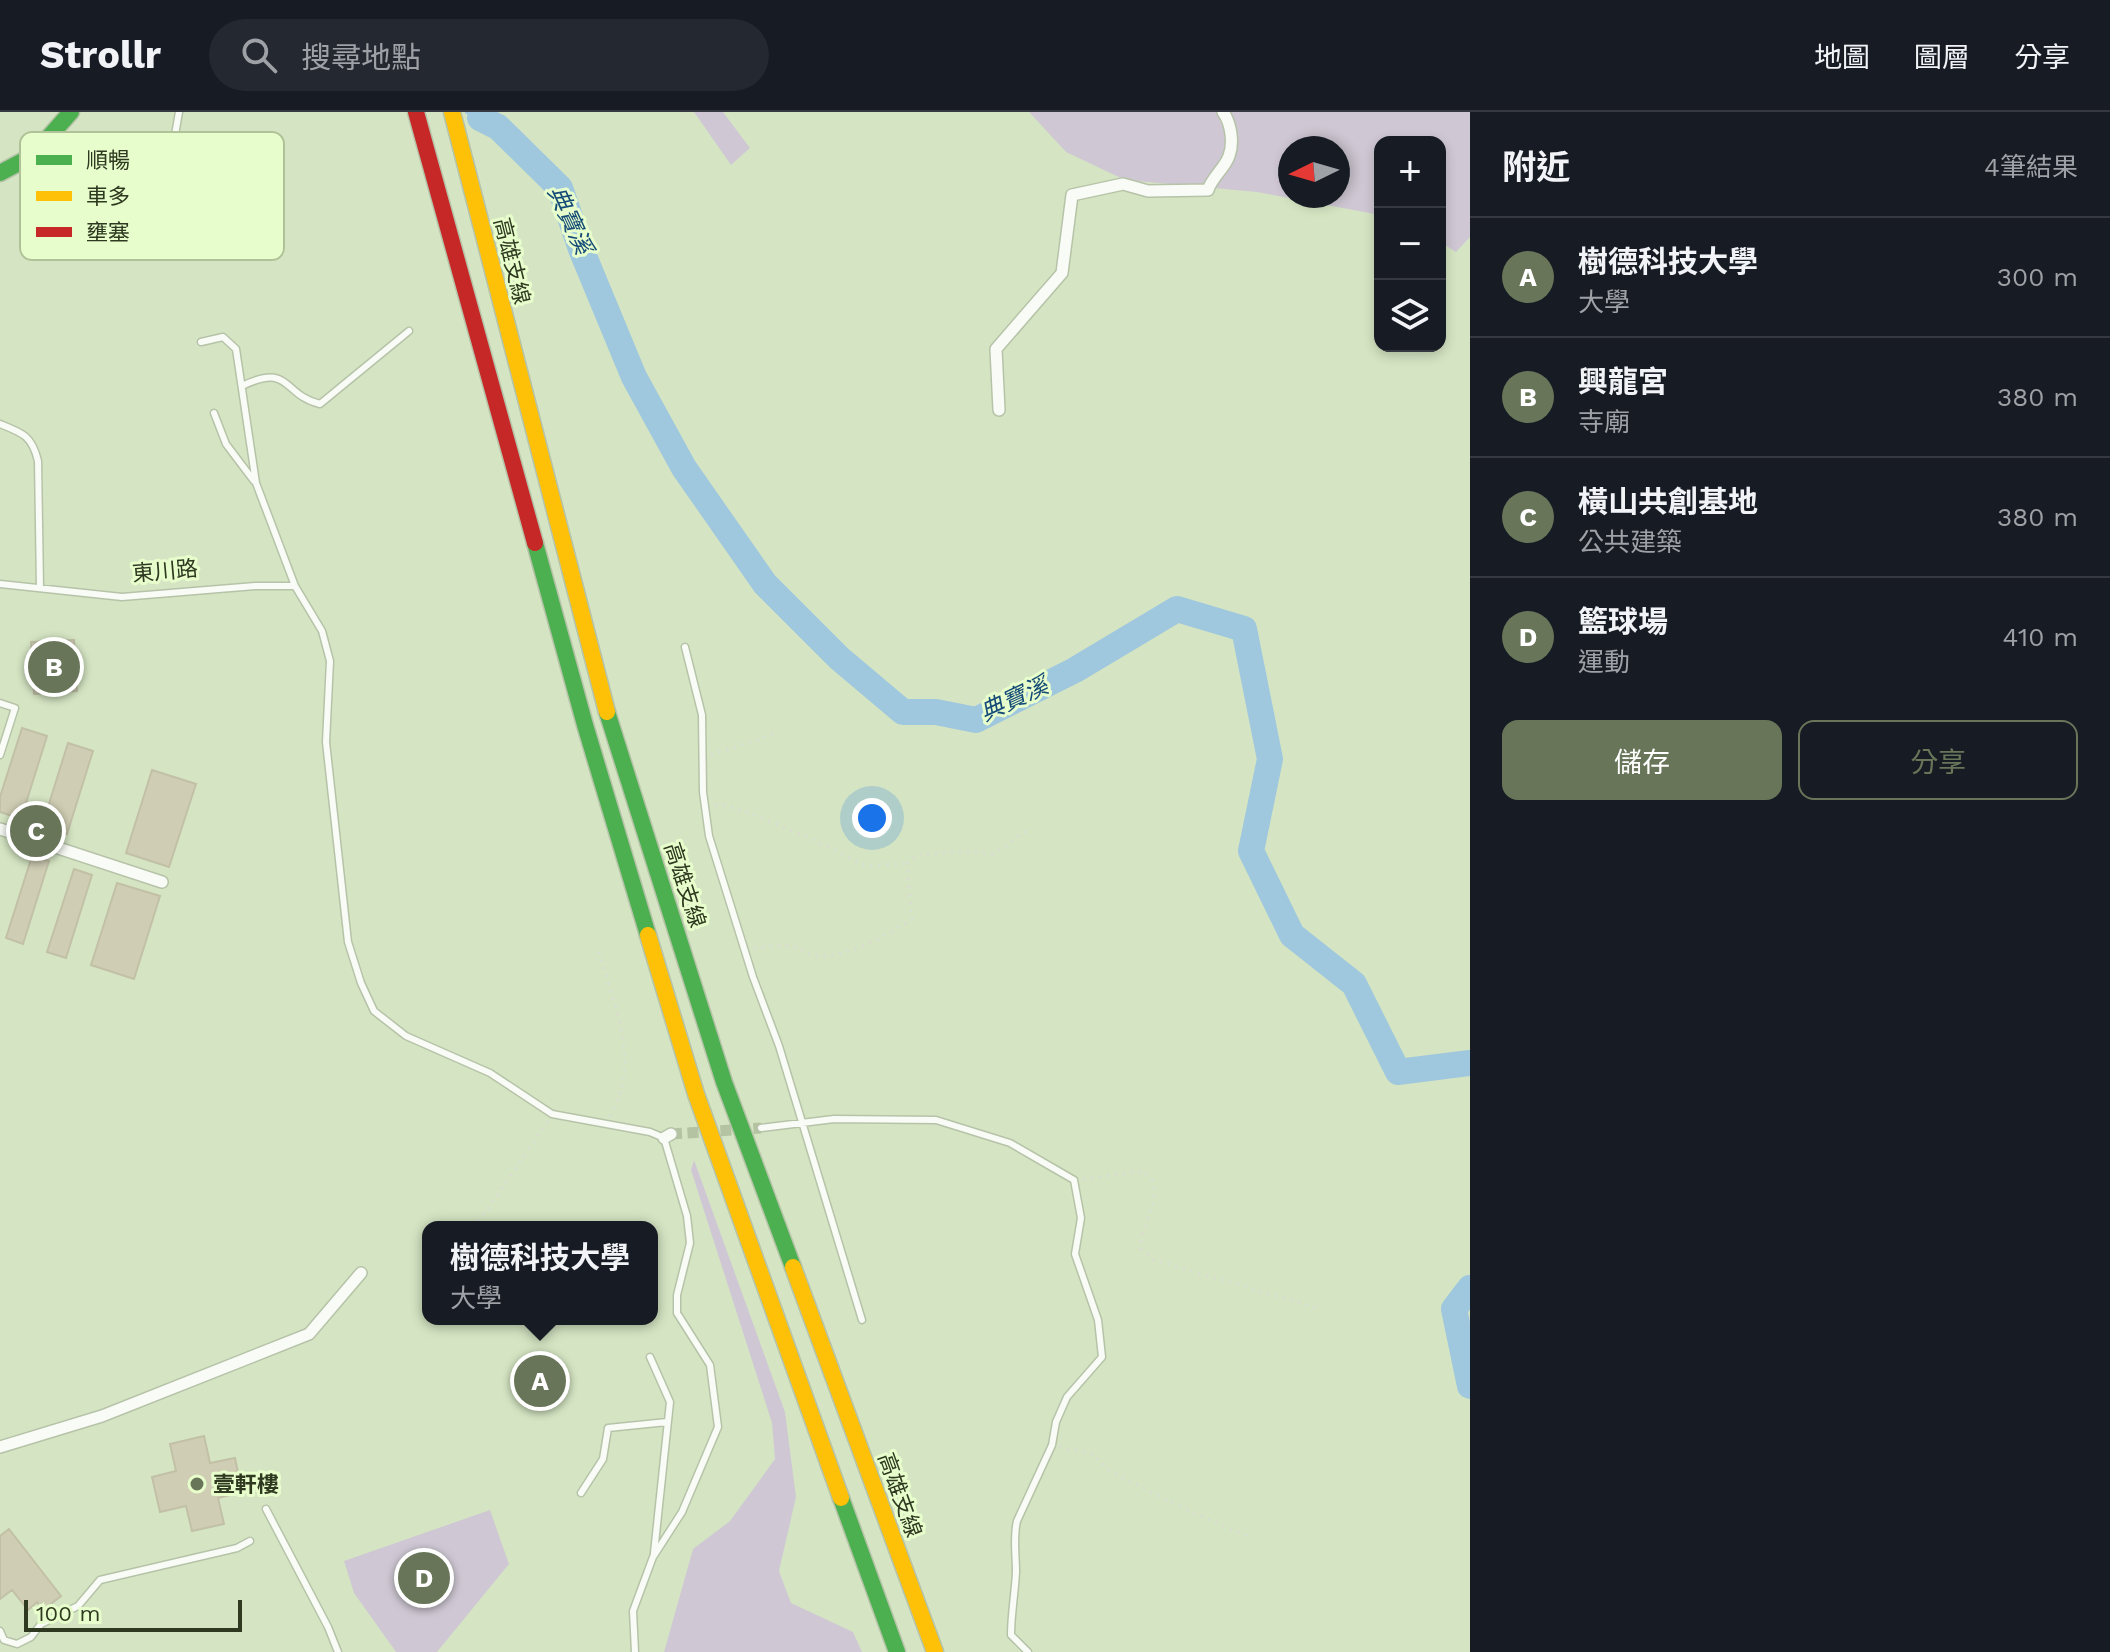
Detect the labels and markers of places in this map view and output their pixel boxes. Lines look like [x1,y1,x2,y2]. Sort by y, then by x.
pin: B [28,637,80,697]
pin: C [10,801,62,861]
pin: A [514,1351,566,1411]
place label: 壹軒樓 [213,1472,279,1497]
marker: 壹軒樓 [188,1475,206,1493]
pin: D [398,1548,450,1608]

